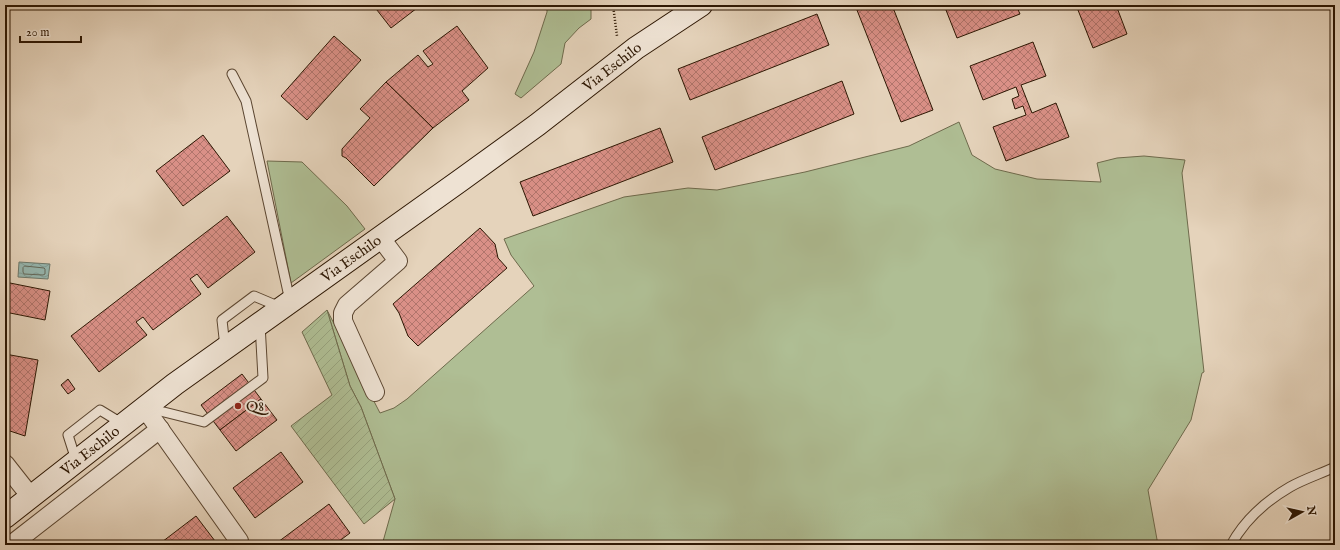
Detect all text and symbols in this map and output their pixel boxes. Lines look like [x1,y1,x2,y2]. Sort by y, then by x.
scale bar [20,18,81,44]
text: 20 m [26,25,49,40]
street label: Via Eschilo [578,38,645,97]
street label: Via Eschilo [316,231,385,287]
place label: Q8 [246,397,269,416]
marker: Q8 [233,401,243,411]
street label: Via Eschilo [56,422,124,480]
north arrow [1282,492,1322,532]
text: N [1303,504,1319,517]

